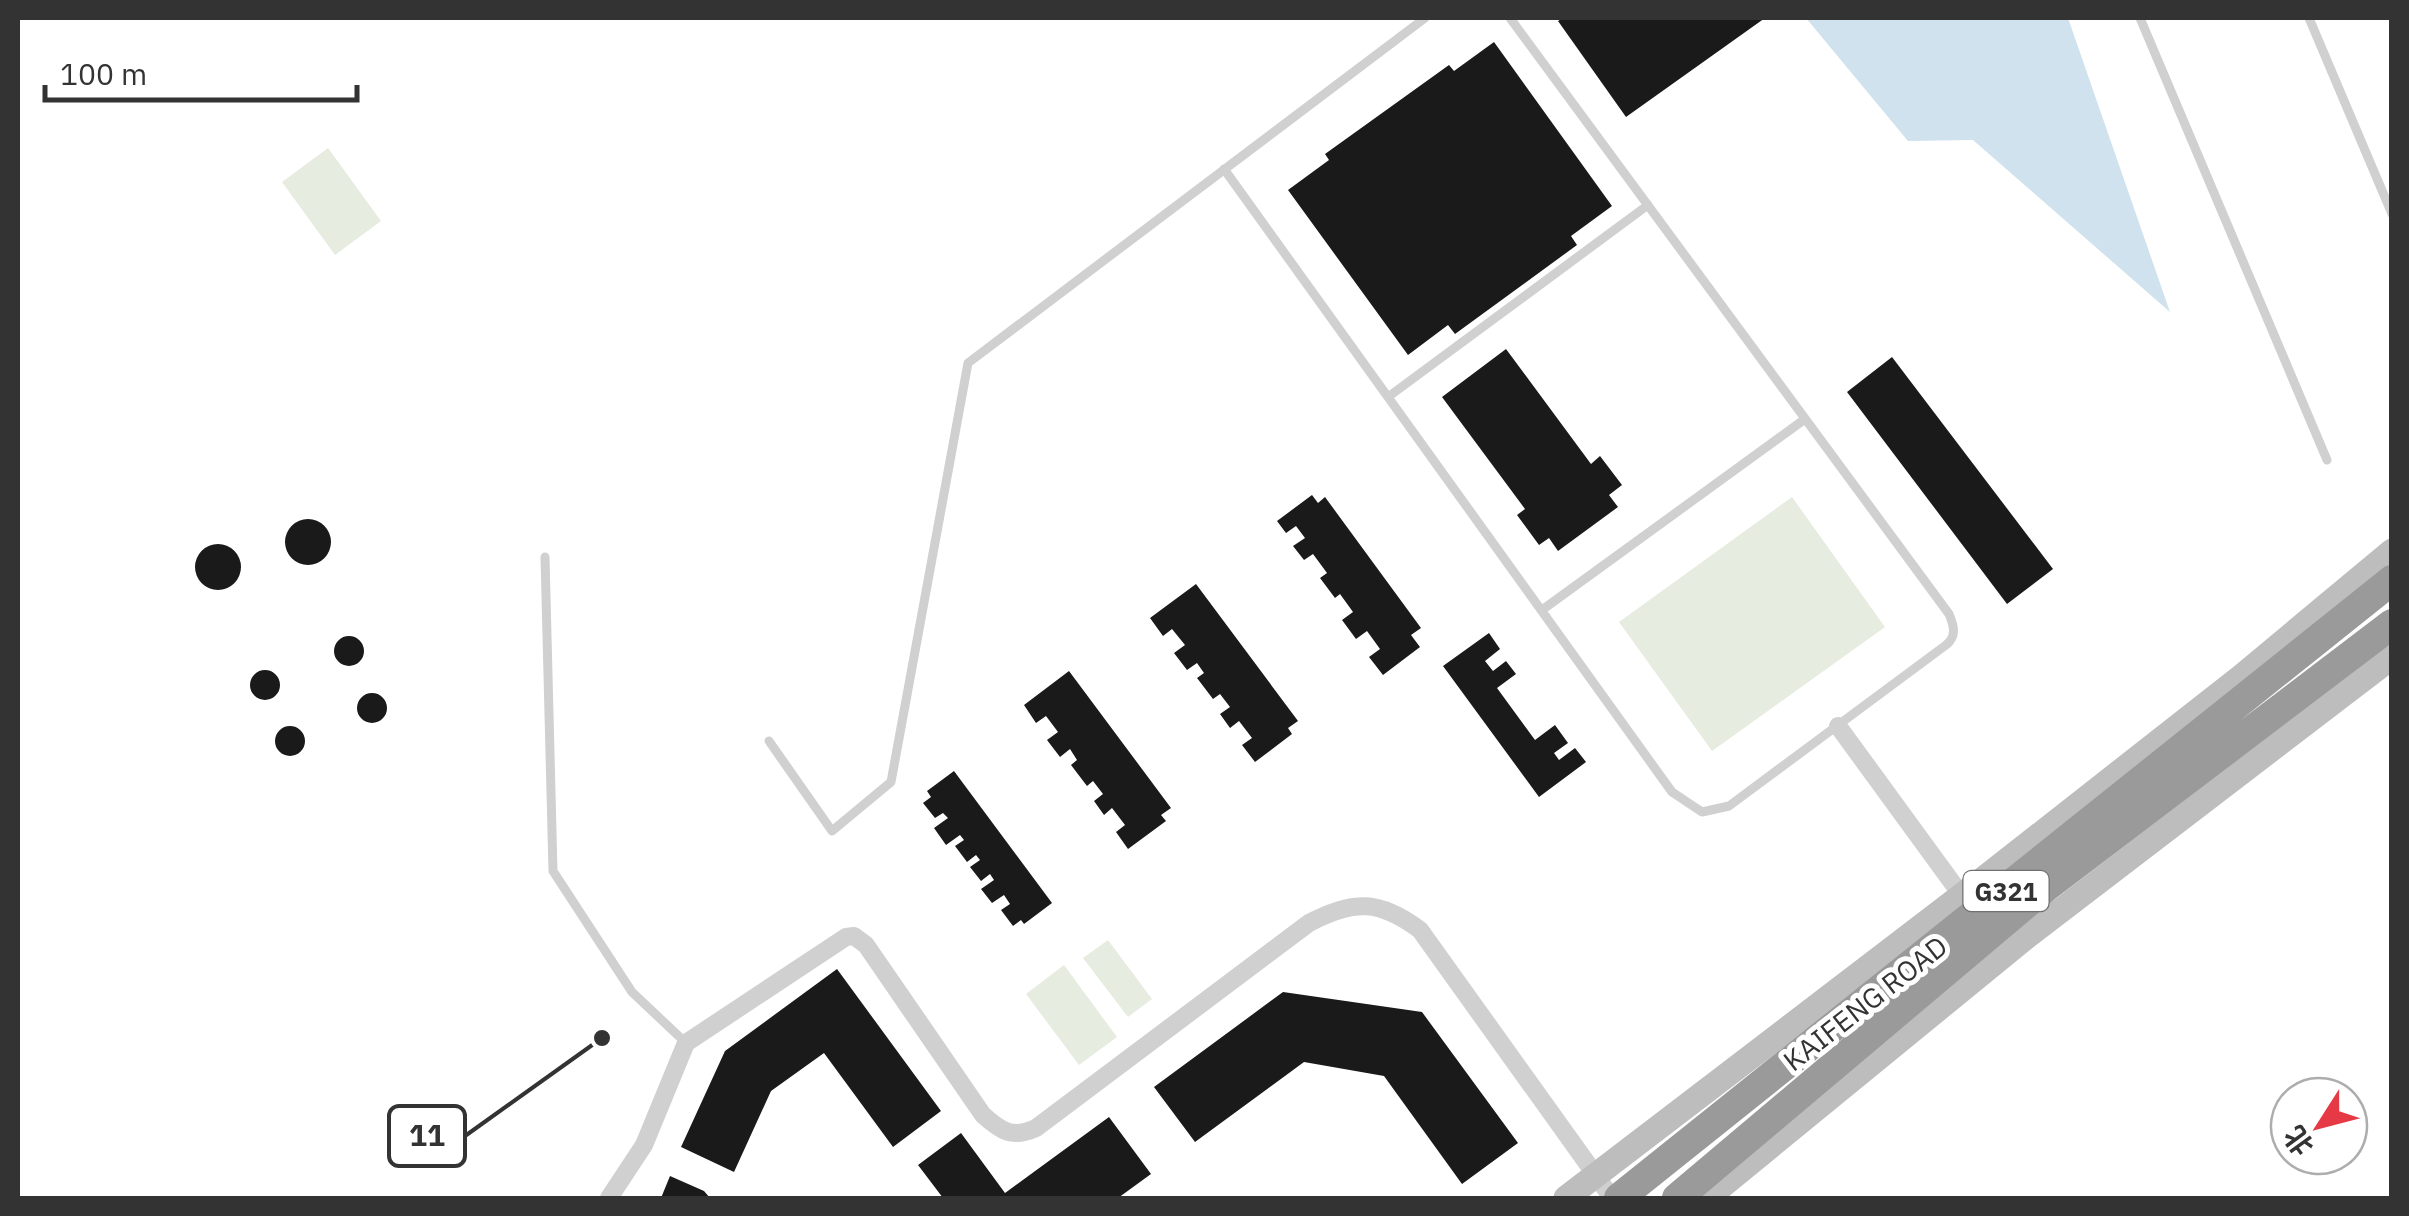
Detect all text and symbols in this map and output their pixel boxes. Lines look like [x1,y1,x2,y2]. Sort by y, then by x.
scale bar [45,40,358,102]
text: 100 m [60,54,147,93]
road number: G321 [1964,871,2048,911]
street label: KAIFENG ROAD [1775,927,1955,1079]
north arrow [2269,1076,2369,1176]
callout: 11 [389,1106,465,1166]
text: 11 [409,1115,445,1154]
text: 北 [2275,1119,2322,1163]

